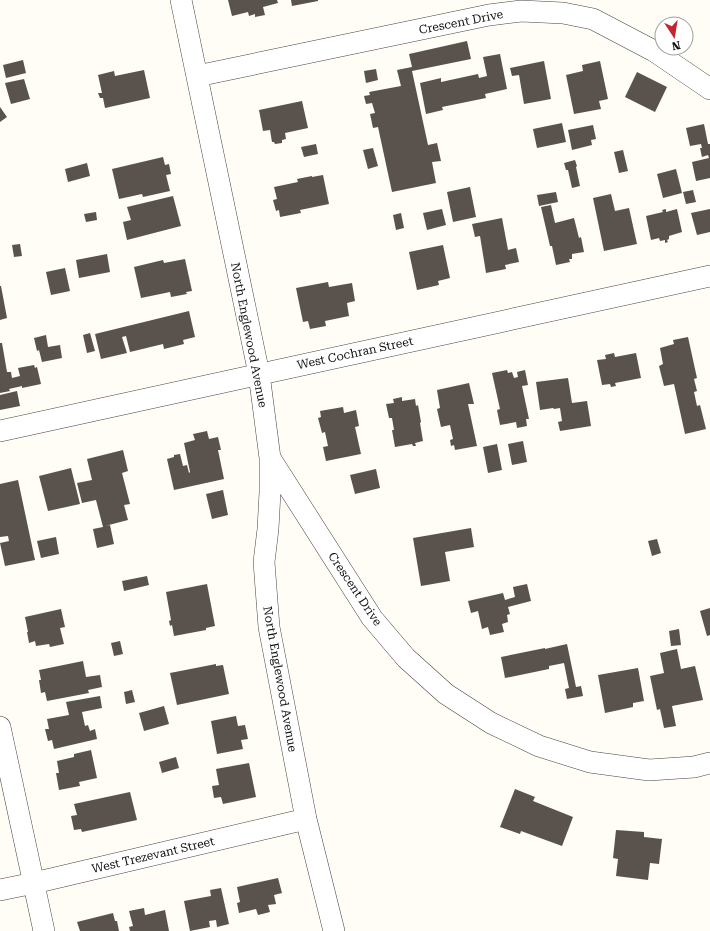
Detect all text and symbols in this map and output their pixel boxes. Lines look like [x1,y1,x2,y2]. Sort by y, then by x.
street label: Crescent Drive [418,7,505,37]
north arrow [654,16,694,56]
text: N [670,38,681,53]
street label: North Englewood Avenue [228,261,270,409]
street label: West Cochran Street [296,334,415,372]
street label: Crescent Drive [325,550,385,629]
street label: North Englewood Avenue [260,605,300,753]
street label: West Trezevant Street [90,834,216,876]

